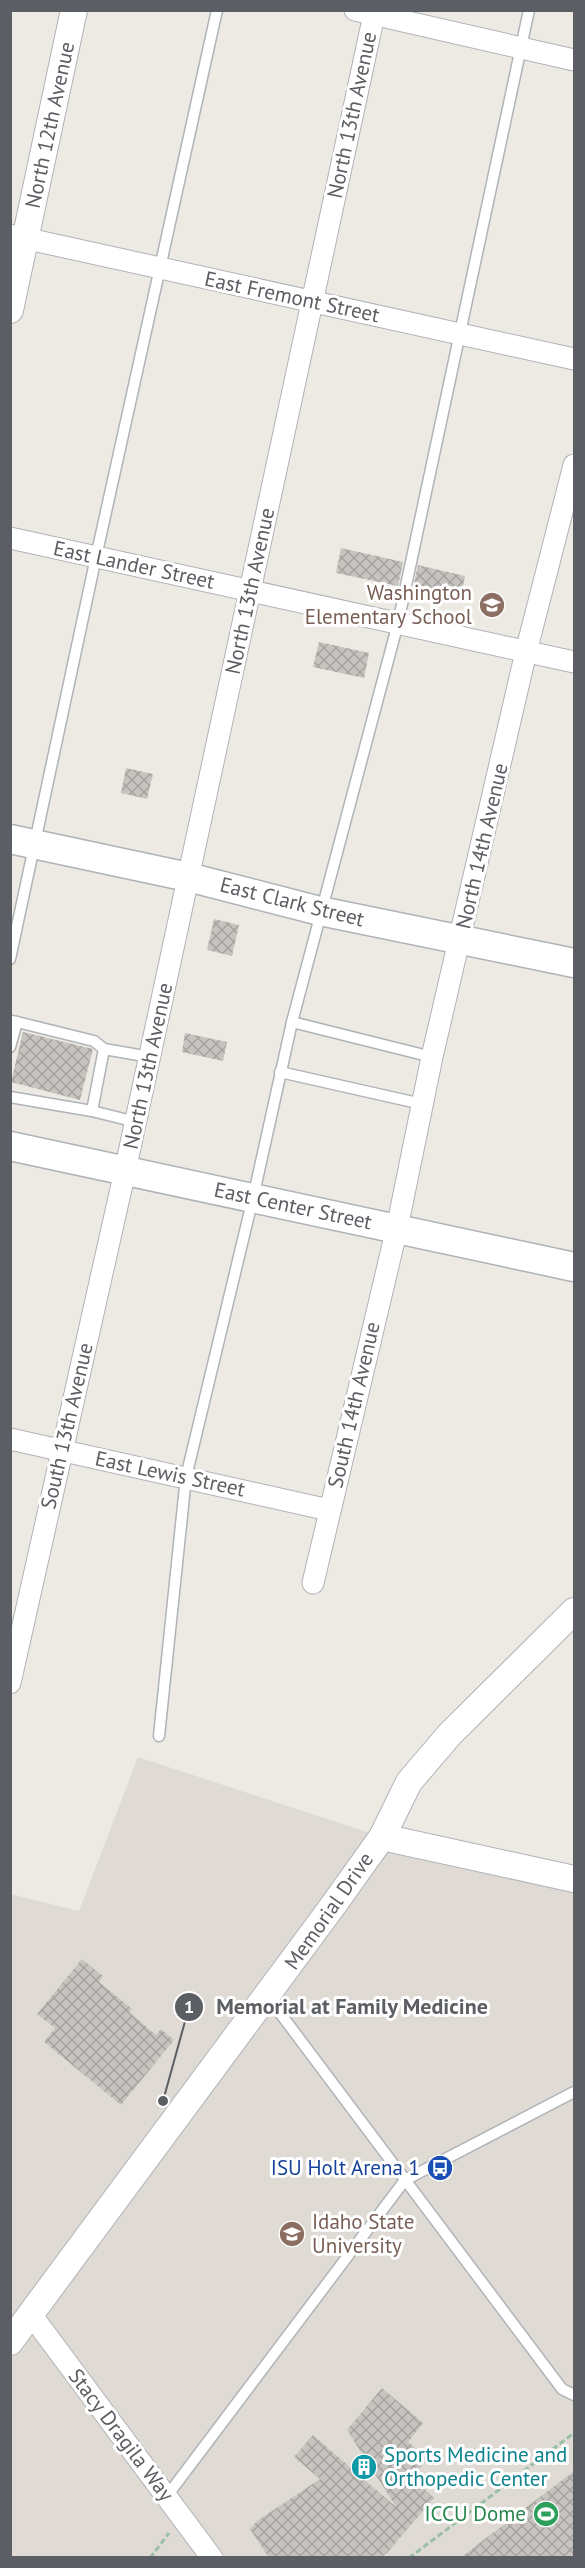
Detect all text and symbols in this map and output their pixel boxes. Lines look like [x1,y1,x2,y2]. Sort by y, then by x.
street label: North 13th Avenue [321,29,382,201]
street label: North 12th Avenue [19,39,80,211]
street label: East Fremont Street [202,265,382,328]
street label: North 13th Avenue [219,505,280,677]
street label: East Lander Street [51,534,217,595]
place label: Washington Elementary School [305,579,472,630]
school or university icon: Washington Elementary School [477,590,507,620]
street label: North 14th Avenue [449,760,514,931]
street label: East Clark Street [217,871,367,932]
street label: North 13th Avenue [117,980,178,1152]
street label: East Center Street [212,1176,374,1235]
street label: South 14th Avenue [321,1319,386,1491]
street label: South 13th Avenue [34,1340,99,1512]
street label: East Lewis Street [93,1444,247,1503]
street label: Memorial Drive [278,1847,379,1975]
callout: Memorial at Family Medicine [174,1987,500,2027]
text: Memorial at Family Medicine [216,1992,488,2020]
text: 1 [184,1995,194,2018]
bus stop icon: ISU Holt Arena 1 [425,2153,455,2183]
place label: ISU Holt Arena 1 [271,2154,420,2181]
place label: Idaho State University [312,2208,414,2259]
school or university icon: Idaho State University [277,2219,307,2249]
street label: Stacy Dragila Way [63,2363,180,2507]
place label: Sports Medicine and Orthopedic Center [384,2441,567,2492]
building icon: Sports Medicine and Orthopedic Center [349,2452,379,2482]
sports icon: ICCU Dome [531,2499,561,2529]
place label: ICCU Dome [424,2500,526,2527]

